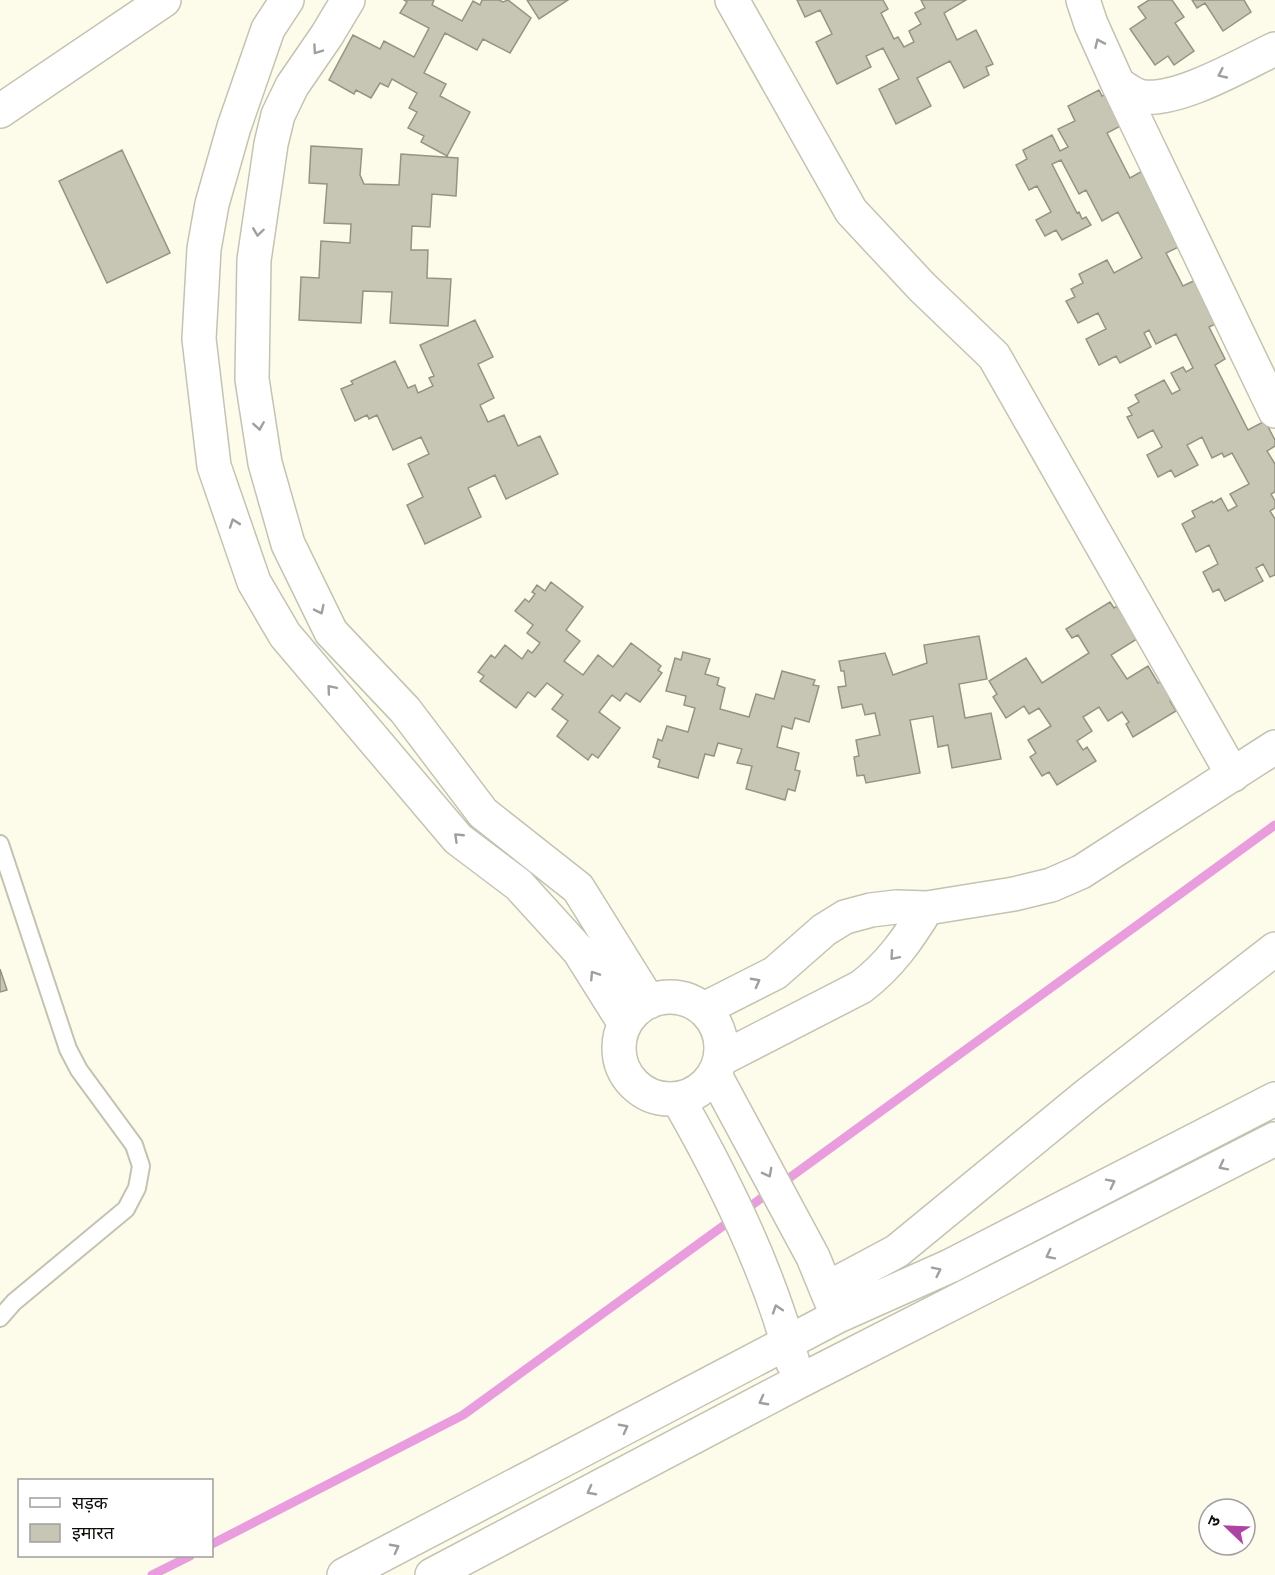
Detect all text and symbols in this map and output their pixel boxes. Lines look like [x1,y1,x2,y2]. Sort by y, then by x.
one-way arrow [1094,38,1106,49]
one-way arrow [313,43,324,54]
one-way arrow [1217,67,1228,79]
one-way arrow [252,227,265,236]
one-way arrow [252,421,265,431]
one-way arrow [229,518,241,529]
one-way arrow [312,603,324,614]
one-way arrow [327,685,338,696]
one-way arrow [454,833,464,844]
one-way arrow [891,949,902,960]
one-way arrow [590,971,601,982]
one-way arrow [750,978,761,989]
one-way arrow [1219,1159,1229,1170]
one-way arrow [761,1167,772,1177]
one-way arrow [1105,1179,1115,1190]
one-way arrow [1045,1248,1056,1259]
one-way arrow [931,1267,942,1279]
one-way arrow [772,1304,784,1315]
one-way arrow [759,1394,770,1405]
one-way arrow [618,1424,629,1436]
legend [18,1479,213,1557]
one-way arrow [586,1484,597,1496]
text: सड़क [72,1491,109,1513]
north arrow [1197,1497,1257,1557]
text: उ [1202,1512,1224,1529]
text: इमारत [72,1521,115,1543]
one-way arrow [389,1544,400,1555]

